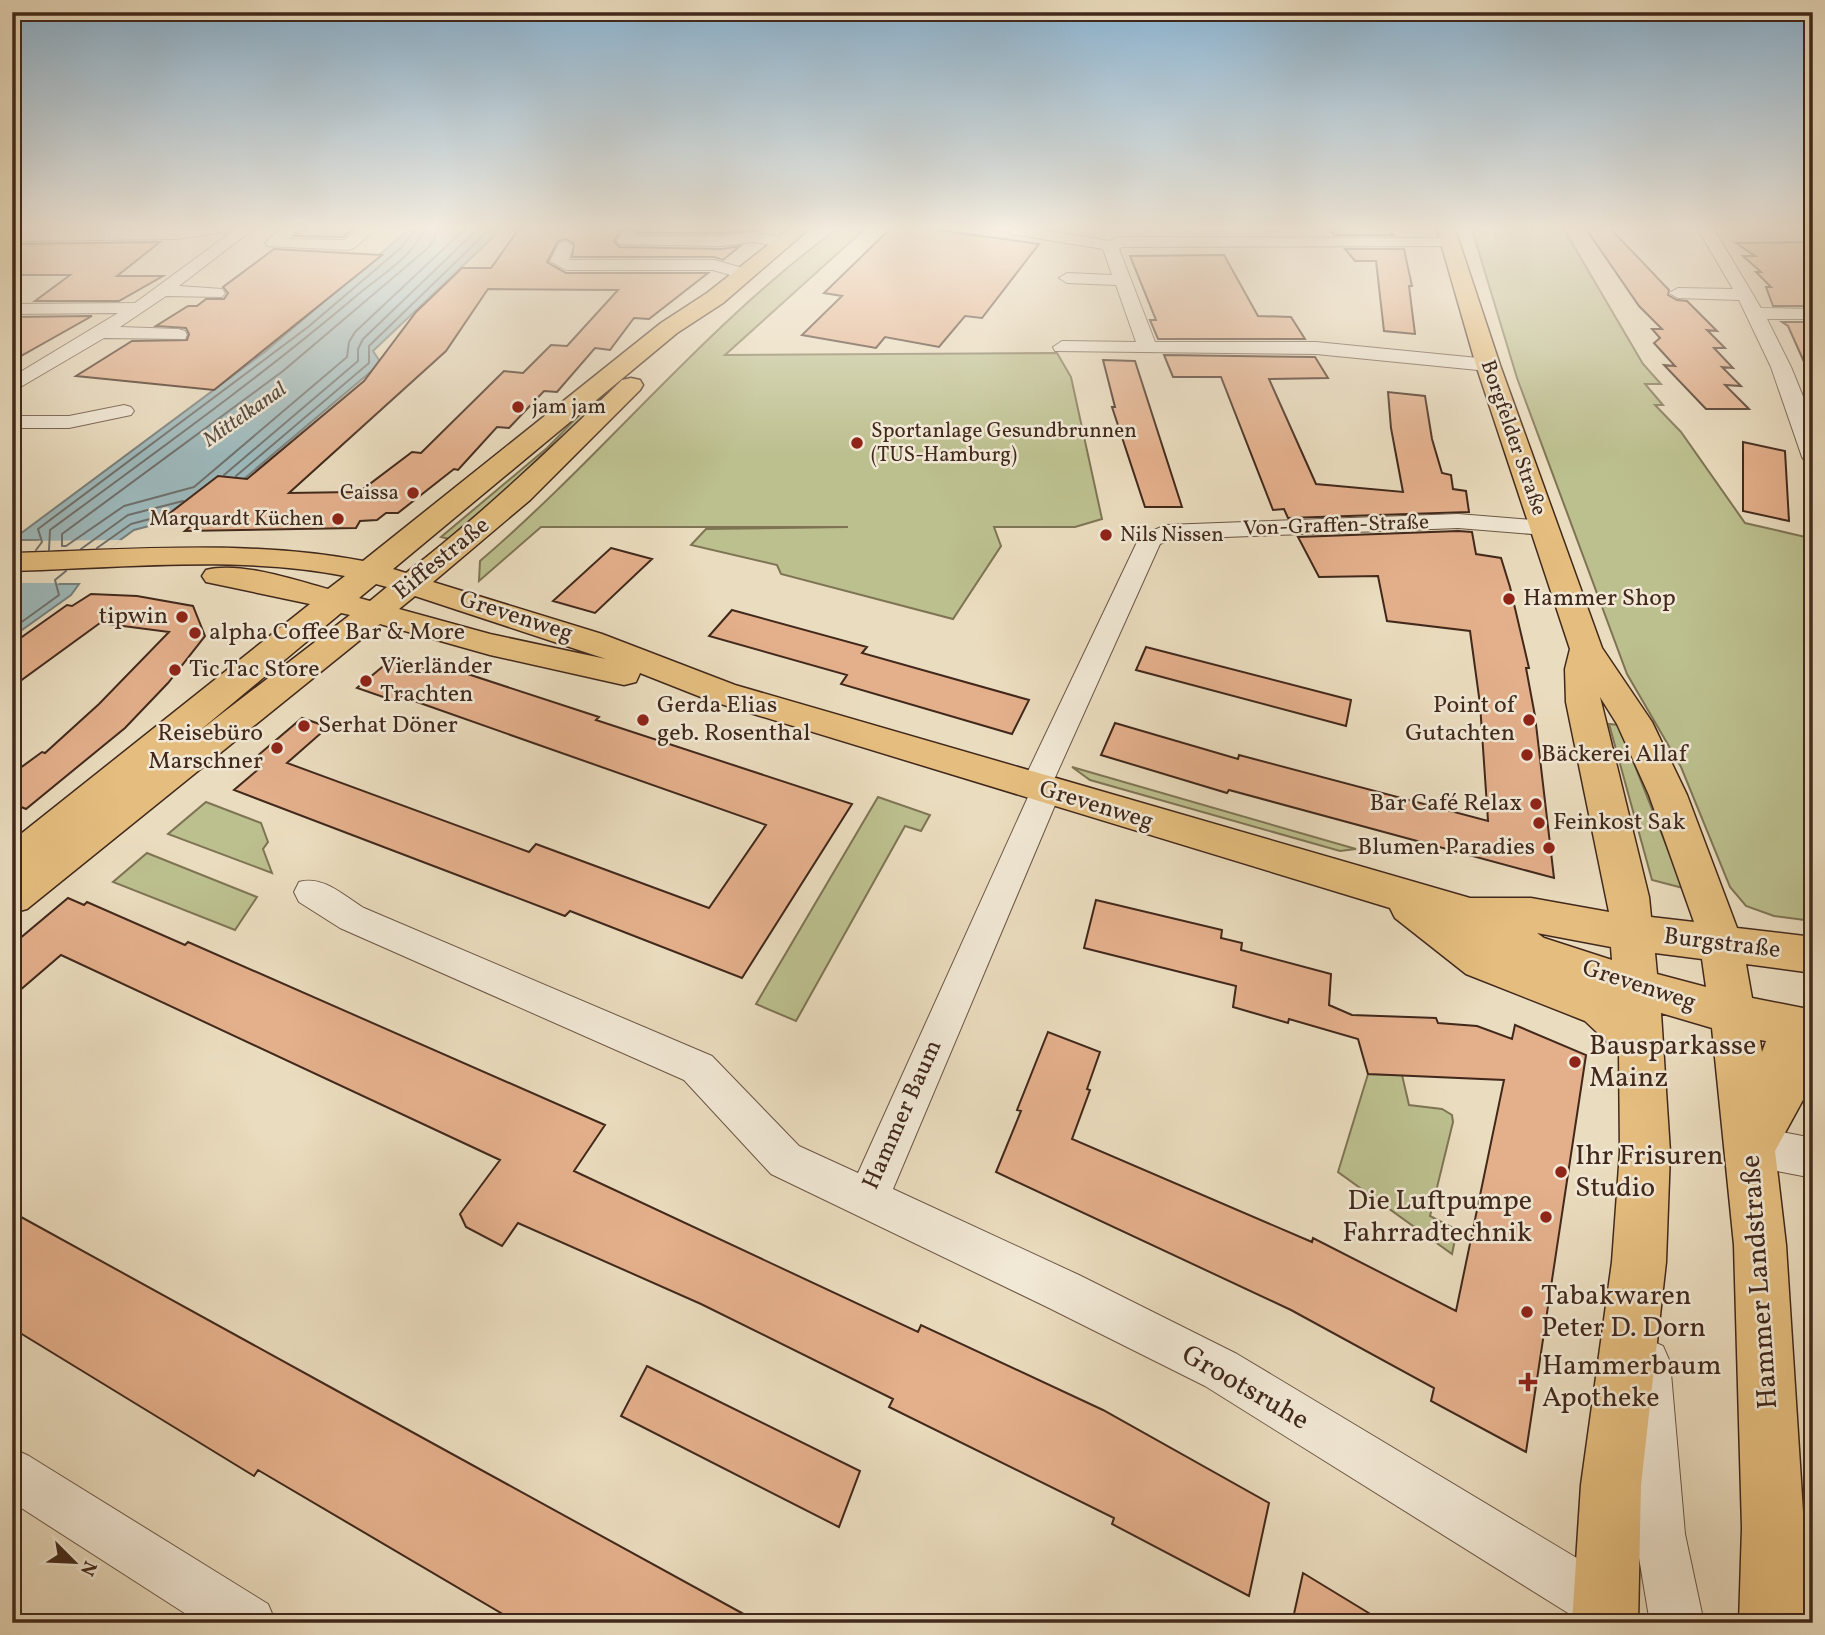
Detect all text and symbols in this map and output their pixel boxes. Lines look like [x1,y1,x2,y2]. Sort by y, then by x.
street label: Borgfelder Straße [1473,356,1553,520]
water label: Mittelkanal [197,376,293,455]
place label: jam jam [532,393,606,422]
marker: jam jam [510,399,526,415]
place label: Sportanlage Gesundbrunnen (TUS-Hamburg) [871,417,1137,470]
marker: Sportanlage Gesundbrunnen (TUS-Hamburg) [849,435,865,451]
place label: Caissa [340,479,399,508]
marker: Caissa [405,485,421,501]
place label: Marquardt Küchen [149,505,324,534]
street label: Von-Graffen-Straße [1243,508,1429,544]
street label: Eiffestraße [386,509,498,609]
marker: Marquardt Küchen [330,511,346,527]
place label: Nils Nissen [1120,521,1224,550]
marker: Nils Nissen [1098,527,1114,543]
place label: Hammer Shop [1523,582,1676,616]
street label: Grevenweg [455,583,577,651]
marker: Hammer Shop [1501,591,1517,607]
place label: tipwin [99,600,168,634]
marker: tipwin [174,609,190,625]
place label: alpha Coffee Bar & More [209,616,465,650]
marker: alpha Coffee Bar & More [187,625,203,641]
place label: Vierländer Trachten [380,650,492,712]
place label: Tic Tac Store [189,653,320,687]
marker: Tic Tac Store [167,662,183,678]
marker: Vierländer Trachten [358,673,374,689]
place label: Gerda Elias geb. Rosenthal [657,689,811,751]
place label: Point of Gutachten [1405,689,1518,751]
place label: Serhat Döner [318,709,458,743]
marker: Gerda Elias geb. Rosenthal [635,712,651,728]
marker: Point of Gutachten [1521,712,1537,728]
place label: Reisebüro Marschner [148,717,263,779]
marker: Serhat Döner [296,718,312,734]
place label: Bäckerei Allaf [1541,738,1690,772]
marker: Reisebüro Marschner [269,740,285,756]
marker: Bäckerei Allaf [1519,747,1535,763]
street label: Grevenweg [1035,773,1157,839]
place label: Bar Café Relax [1370,787,1522,821]
marker: Bar Café Relax [1528,796,1544,812]
place label: Feinkost Sak [1553,806,1685,840]
marker: Feinkost Sak [1531,815,1547,831]
place label: Blumen Paradies [1357,831,1535,865]
marker: Blumen Paradies [1541,840,1557,856]
street label: Burgstraße [1662,920,1782,968]
street label: Grevenweg [1578,952,1700,1020]
place label: Bausparkasse Mainz [1589,1027,1756,1098]
street label: Hammer Baum [855,1035,951,1195]
marker: Bausparkasse Mainz [1567,1054,1583,1070]
place label: Ihr Frisuren Studio [1575,1137,1723,1208]
street label: Hammer Landstraße [1732,1154,1788,1410]
marker: Ihr Frisuren Studio [1553,1164,1569,1180]
place label: Die Luftpumpe Fahrradtechnik [1342,1182,1532,1253]
marker: Die Luftpumpe Fahrradtechnik [1538,1209,1554,1225]
place label: Tabakwaren Peter D. Dorn [1541,1277,1706,1348]
marker: Tabakwaren Peter D. Dorn [1519,1304,1535,1320]
street label: Grootsruhe [1174,1336,1316,1440]
place label: Hammerbaum Apotheke [1542,1347,1721,1418]
marker: Hammerbaum Apotheke [1520,1374,1536,1390]
north arrow [38,1526,108,1596]
text: N [73,1557,102,1580]

